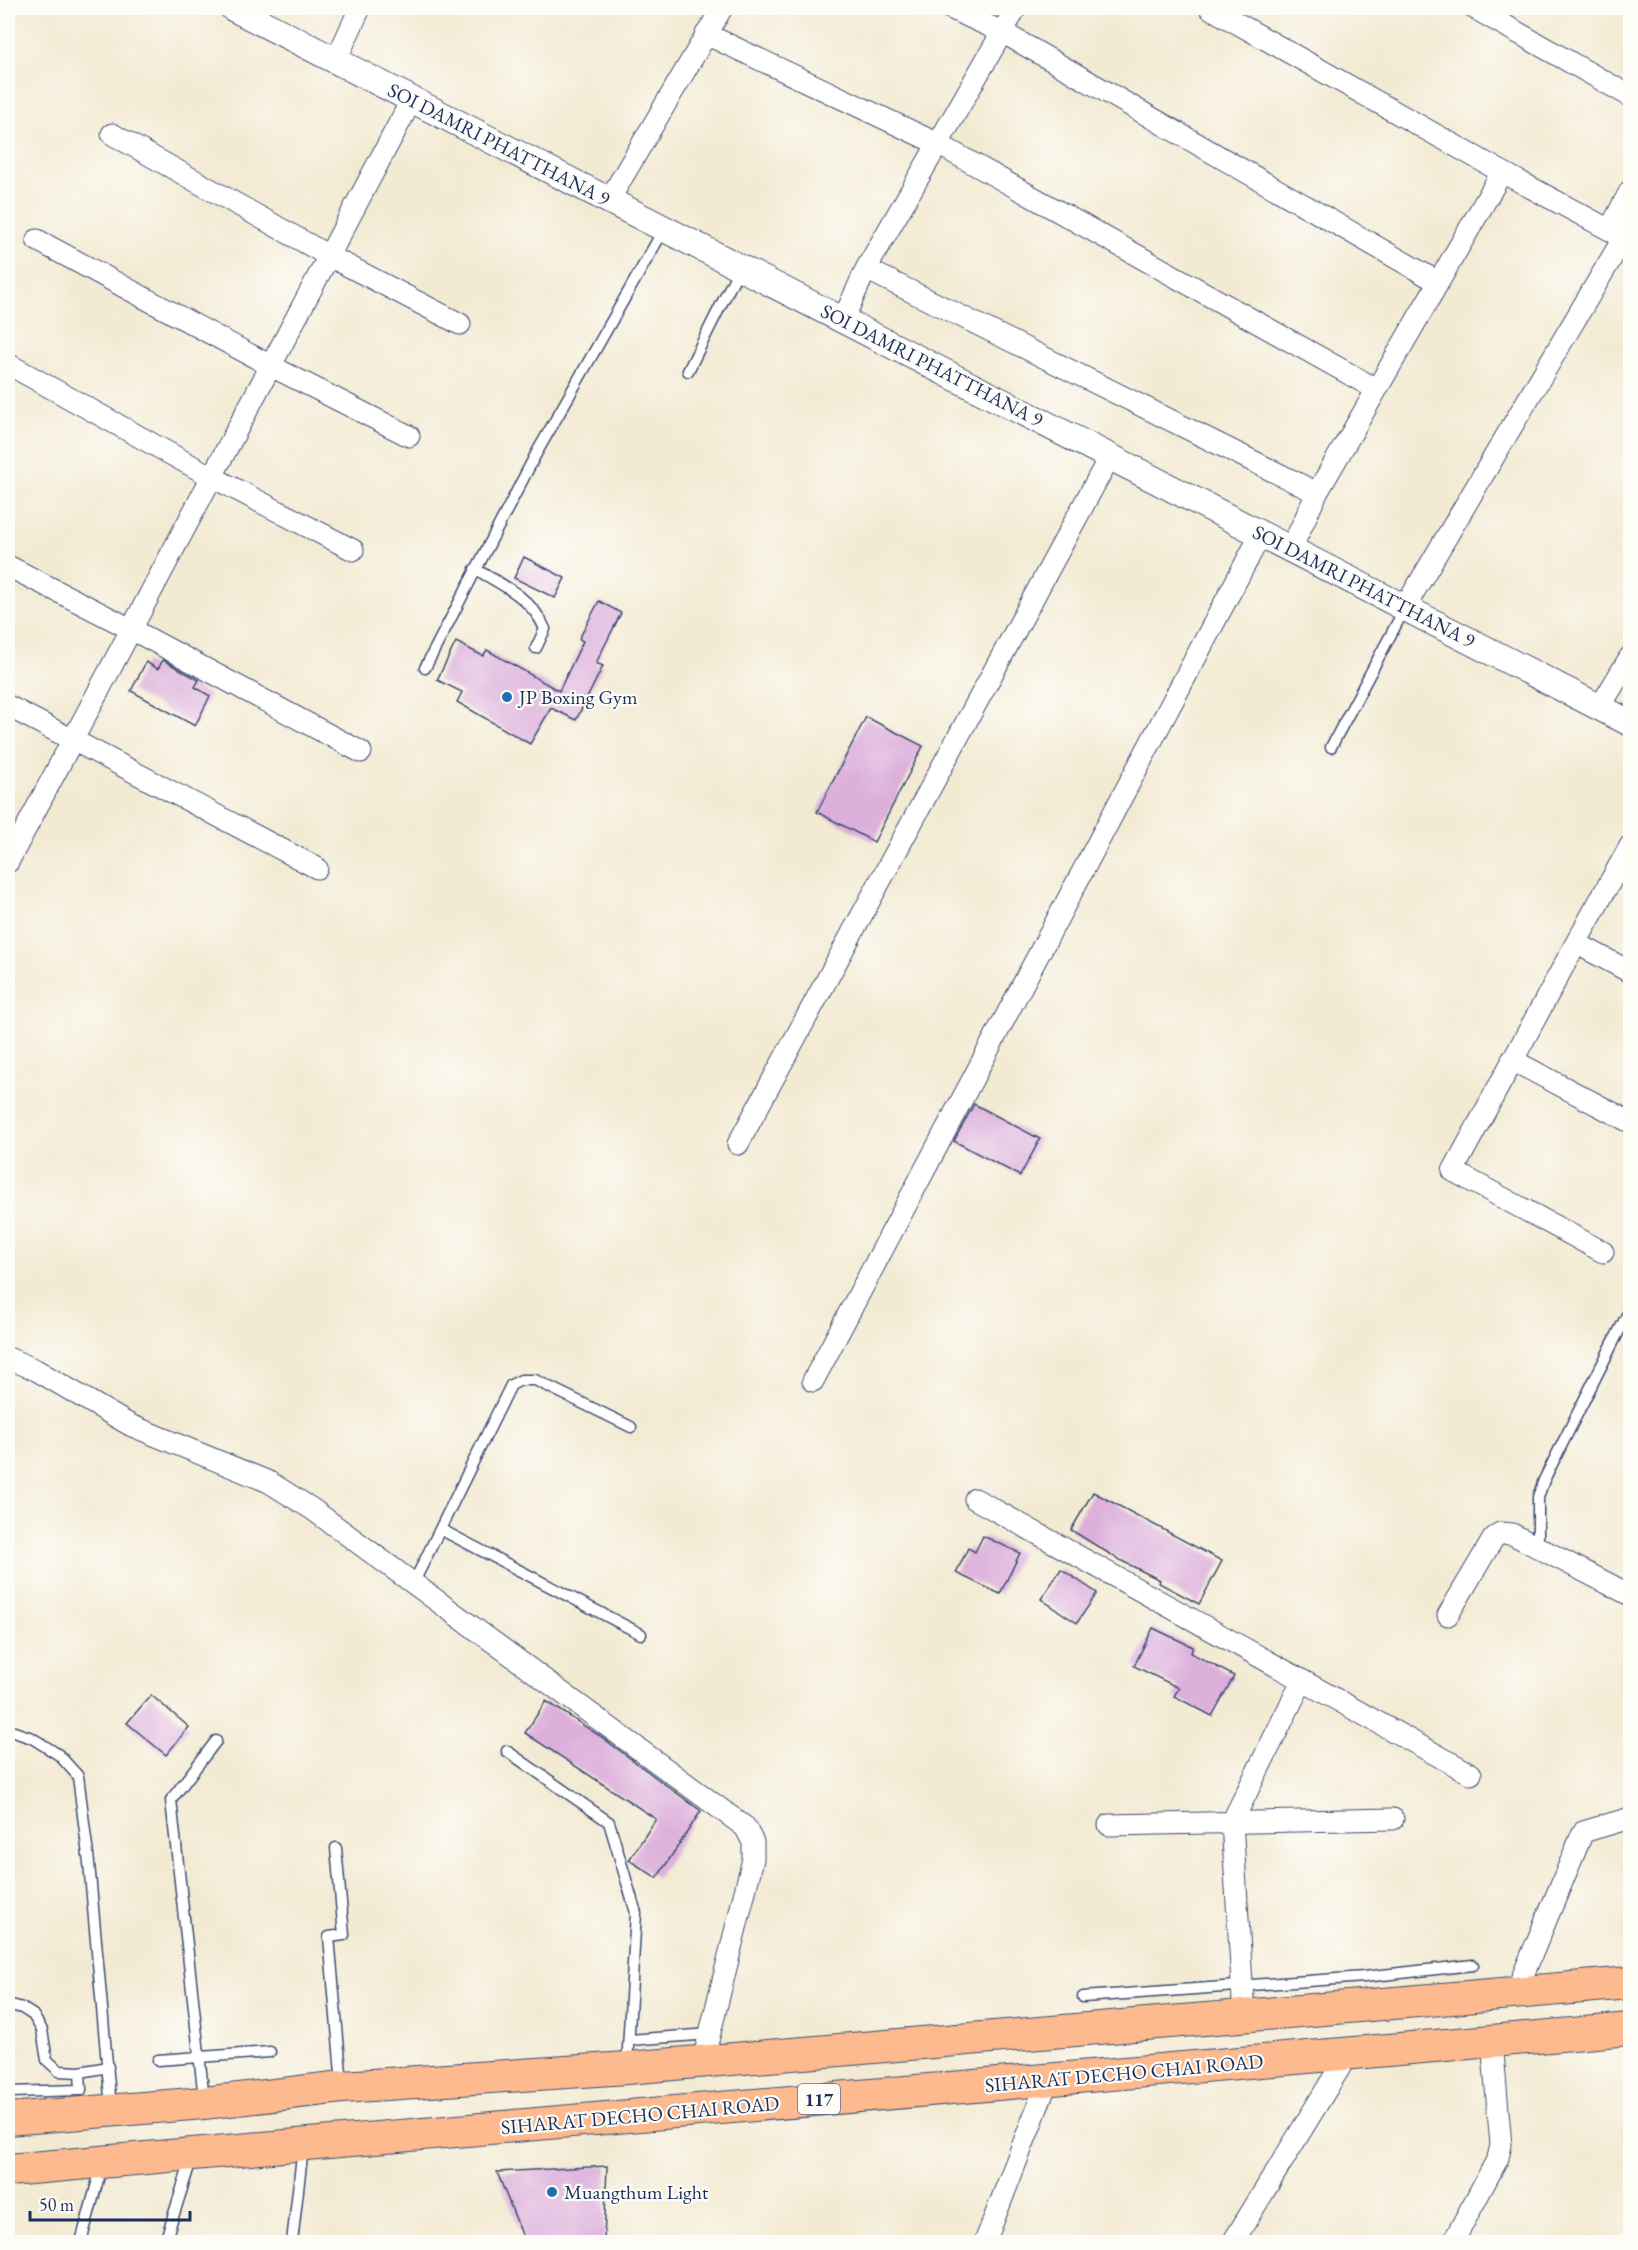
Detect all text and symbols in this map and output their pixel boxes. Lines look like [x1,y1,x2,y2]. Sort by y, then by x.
street label: SOI DAMRI PHATTHANA 9 [383,77,615,212]
street label: SOI DAMRI PHATTHANA 9 [816,298,1048,433]
street label: SOI DAMRI PHATTHANA 9 [1248,519,1480,654]
place label: JP Boxing Gym [517,684,638,710]
marker: JP Boxing Gym [500,690,514,704]
street label: SIHARAT DECHO CHAI ROAD [984,2048,1264,2098]
road number: 117 [798,2084,840,2114]
street label: SIHARAT DECHO CHAI ROAD [500,2090,780,2140]
place label: Muangthum Light [564,2179,709,2205]
scale bar [30,2184,190,2222]
marker: Muangthum Light [545,2185,559,2199]
text: 50 m [39,2193,74,2216]

